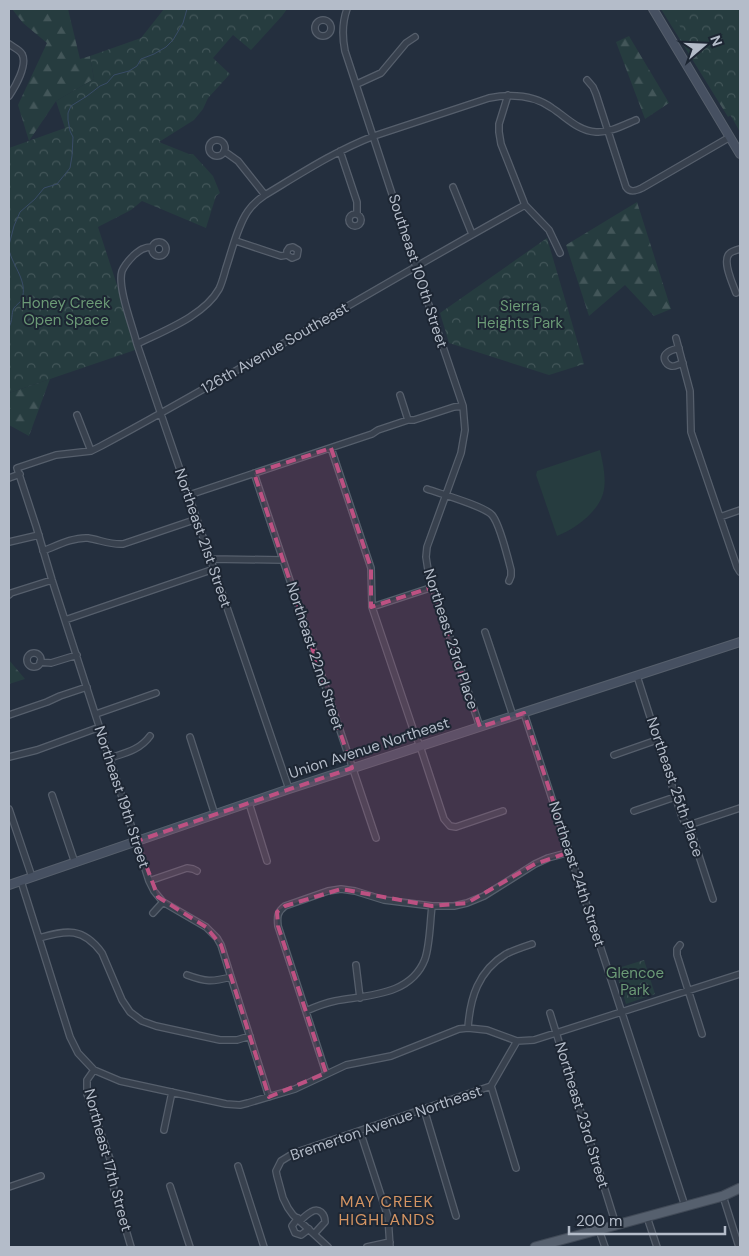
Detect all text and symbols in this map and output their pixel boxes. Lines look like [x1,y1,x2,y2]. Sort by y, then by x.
north arrow [679,20,729,70]
text: N [706,33,726,49]
street label: Southeast 100th Street [384,192,452,351]
park label: Honey Creek Open Space [22,293,111,330]
park label: Sierra Heights Park [477,296,564,333]
street label: 126th Avenue Southeast [198,298,352,398]
street label: Northeast 21st Street [170,466,236,610]
street label: Northeast 23rd Place [419,566,483,712]
street label: Northeast 22nd Street [282,579,348,733]
street label: Union Avenue Northeast [286,713,452,783]
street label: Northeast 25th Place [642,714,708,860]
street label: Northeast 19th Street [90,723,154,871]
street label: Northeast 24th Street [544,799,610,949]
park label: Glencoe Park [606,963,664,1000]
street label: Northeast 23rd Street [550,1040,614,1191]
street label: Bremerton Avenue Northeast [287,1081,485,1165]
street label: Northeast 17th Street [79,1087,137,1234]
district label: MAY CREEK HIGHLANDS [338,1191,436,1230]
scale bar [569,1204,725,1236]
text: 200 m [576,1211,622,1231]

